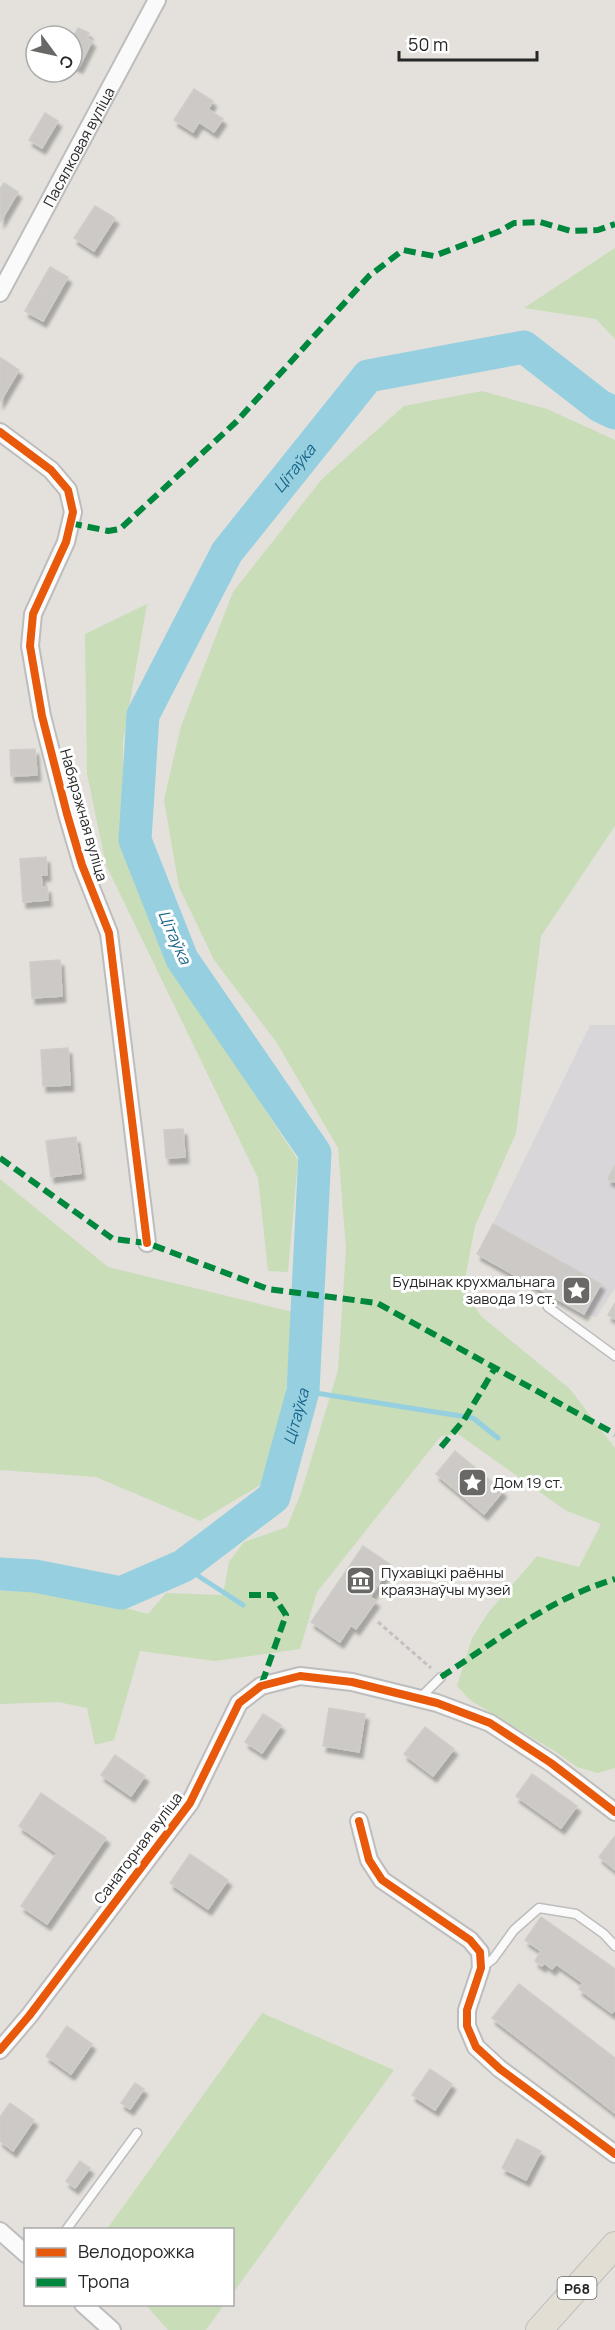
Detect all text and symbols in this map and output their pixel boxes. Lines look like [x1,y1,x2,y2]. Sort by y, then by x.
north arrow [24,24,84,84]
scale bar [399,24,537,62]
text: 50 m [408,32,448,56]
text: С [54,51,79,73]
street label: Пасялковая вуліца [38,83,119,210]
water label: Цітаўка [268,438,321,497]
street label: Набярэжная вуліца [55,746,113,884]
water label: Цітаўка [153,907,197,968]
place label: Будынак крухмальнага завода 19 ст. [392,1271,555,1309]
place icon: Будынак крухмальнага завода 19 ст. [560,1274,592,1306]
water label: Цітаўка [278,1385,314,1447]
place icon: Дом 19 ст. [456,1466,488,1498]
place label: Дом 19 ст. [493,1472,563,1493]
place label: Пухавіцкі раённы краязнаўчы музей [381,1562,511,1600]
museum icon: Пухавіцкі раённы краязнаўчы музей [344,1565,376,1597]
street label: Санаторная вуліца [89,1788,187,1908]
legend [24,2228,234,2306]
text: Велодорожка [78,2239,195,2263]
text: Тропа [78,2269,129,2293]
road number: Р68 [558,2277,596,2299]

